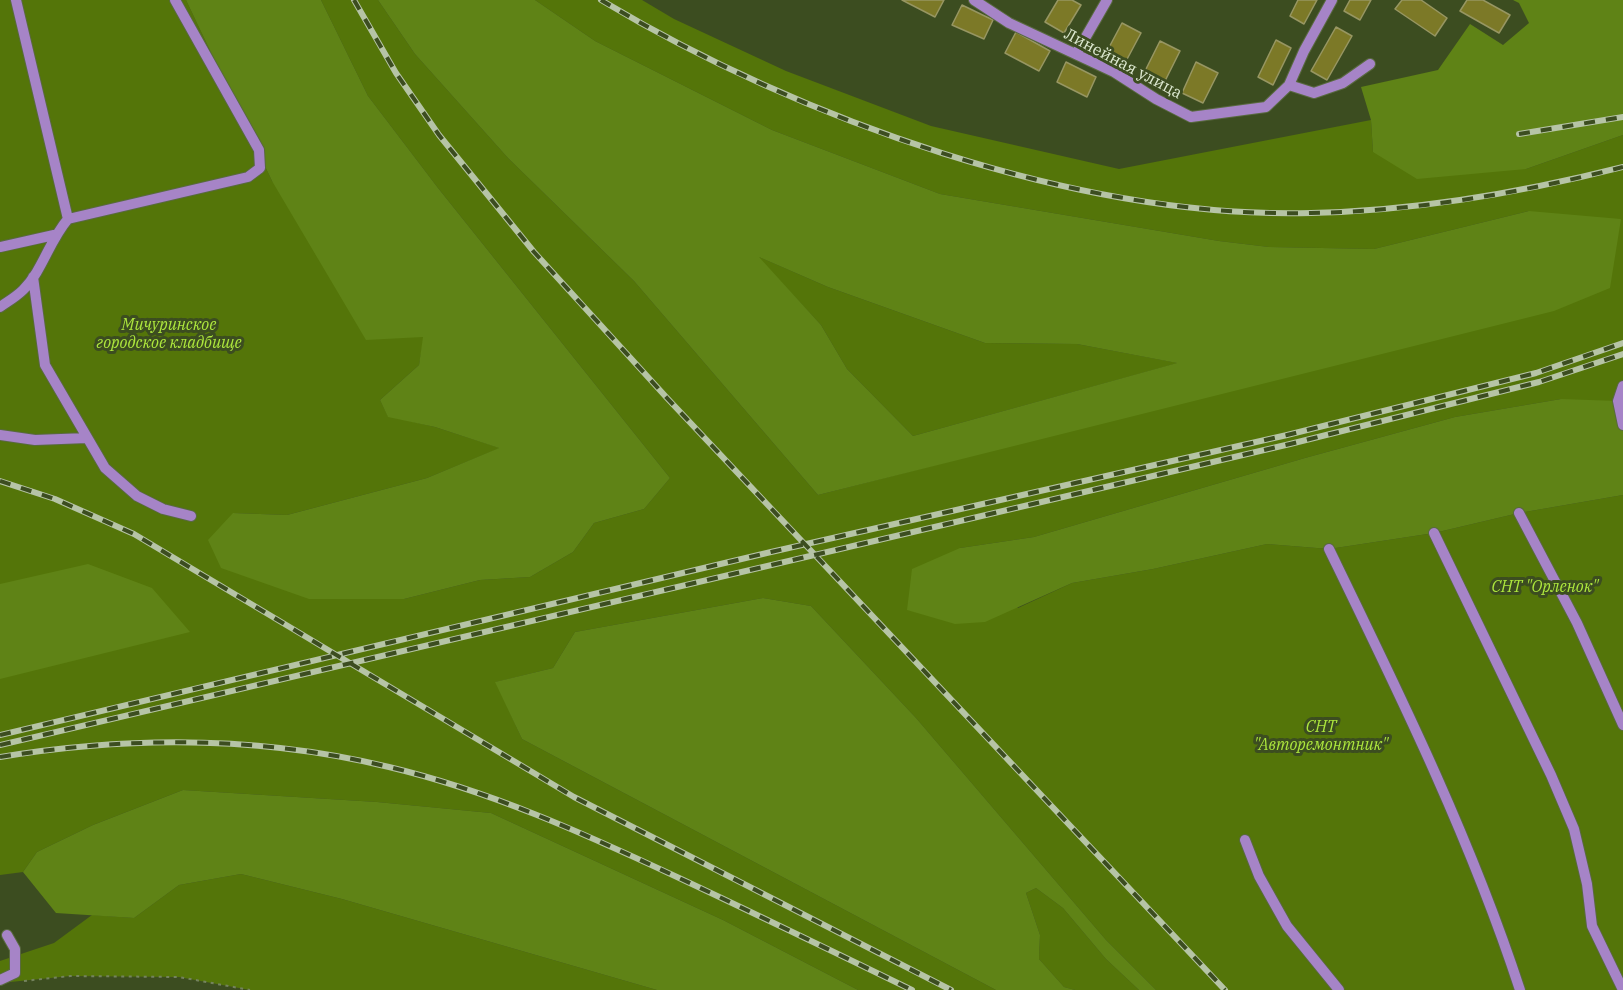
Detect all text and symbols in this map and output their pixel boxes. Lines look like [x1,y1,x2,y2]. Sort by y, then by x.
street label: Линейная улица [1061,25,1185,103]
park label: Мичуринское городское кладбище [96,315,242,353]
park label: СНТ "Орленок" [1492,577,1598,597]
park label: СНТ "Авторемонтник" [1254,717,1388,755]

